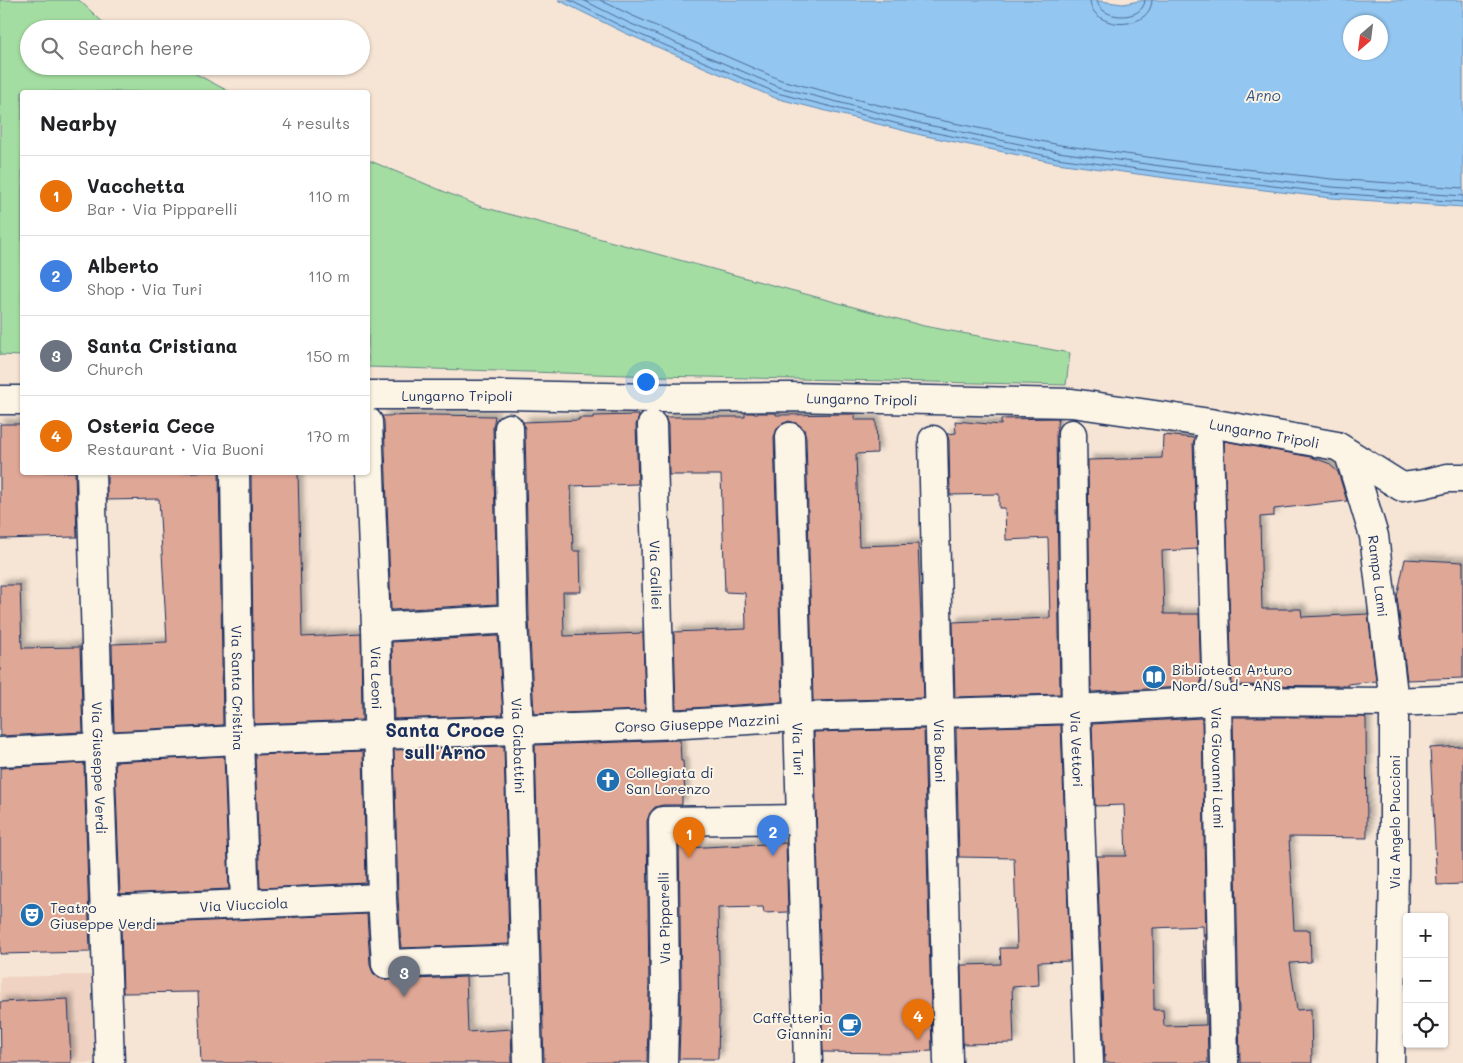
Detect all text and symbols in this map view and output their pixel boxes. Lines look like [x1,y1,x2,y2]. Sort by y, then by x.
north arrow [1343,15,1388,60]
search box [20,20,370,75]
icon: search [38,34,66,62]
text: Search here [78,35,194,60]
water label: Arno [1245,85,1281,105]
text: Nearby [40,109,117,136]
text: 4 results [282,112,350,133]
text: Vacchetta [87,173,185,198]
text: 1 [52,185,60,206]
text: 110 m [308,185,350,206]
text: Bar · Via Pipparelli [87,198,238,219]
text: Alberto [87,253,159,278]
text: 2 [52,265,60,286]
text: 110 m [308,265,350,286]
text: Shop · Via Turi [87,278,202,299]
text: Santa Cristiana [87,333,238,358]
text: 3 [51,345,61,366]
text: 150 m [306,345,350,366]
text: Church [87,358,143,379]
your location [633,369,659,395]
street label: Lungarno Tripoli [401,386,513,405]
street label: Lungarno Tripoli [806,388,918,409]
text: Osteria Cece [87,413,215,438]
street label: Lungarno Tripoli [1208,414,1321,452]
text: 4 [51,425,61,446]
text: 170 m [306,425,350,446]
text: Restaurant · Via Buoni [87,438,264,459]
street label: Rampa Lami [1364,534,1393,618]
street label: Via Galilei [646,540,667,610]
street label: Via Santa Cristina [228,625,249,751]
street label: Via Leoni [367,646,387,710]
place label: Biblioteca Arturo Nord/Sud - ANS [1172,660,1292,695]
library icon: Biblioteca Arturo Nord/Sud - ANS [1141,664,1167,690]
street label: Via Ciabattini [508,697,530,794]
street label: Via Giuseppe Verdi [88,701,112,835]
street label: Via Giovanni Lami [1208,707,1229,829]
street label: Corso Giuseppe Mazzini [615,709,780,736]
street label: Via Vettori [1067,711,1088,787]
district label: Santa Croce sull'Arno [385,717,505,764]
street label: Via Buoni [930,719,951,783]
street label: Via Turi [789,722,809,776]
street label: Via Angelo Puccioni [1385,755,1404,889]
place label: Collegiata di San Lorenzo [626,763,714,798]
church icon: Collegiata di San Lorenzo [595,767,621,793]
pin: 2 [757,815,789,856]
pin: 1 [673,817,705,858]
street label: Via Pipparelli [654,872,674,964]
street label: Via Viucciola [199,893,289,915]
place label: Teatro Giuseppe Verdi [50,898,156,933]
theatre icon: Teatro Giuseppe Verdi [19,902,45,928]
map controls [1403,913,1448,1048]
button: + [1403,913,1448,958]
pin: 3 [388,956,420,997]
button: − [1403,958,1448,1003]
pin: 4 [902,999,934,1040]
button: locate [1403,1003,1448,1048]
place label: Caffetteria Giannini [753,1008,832,1043]
cafe icon: Caffetteria Giannini [837,1012,863,1038]

